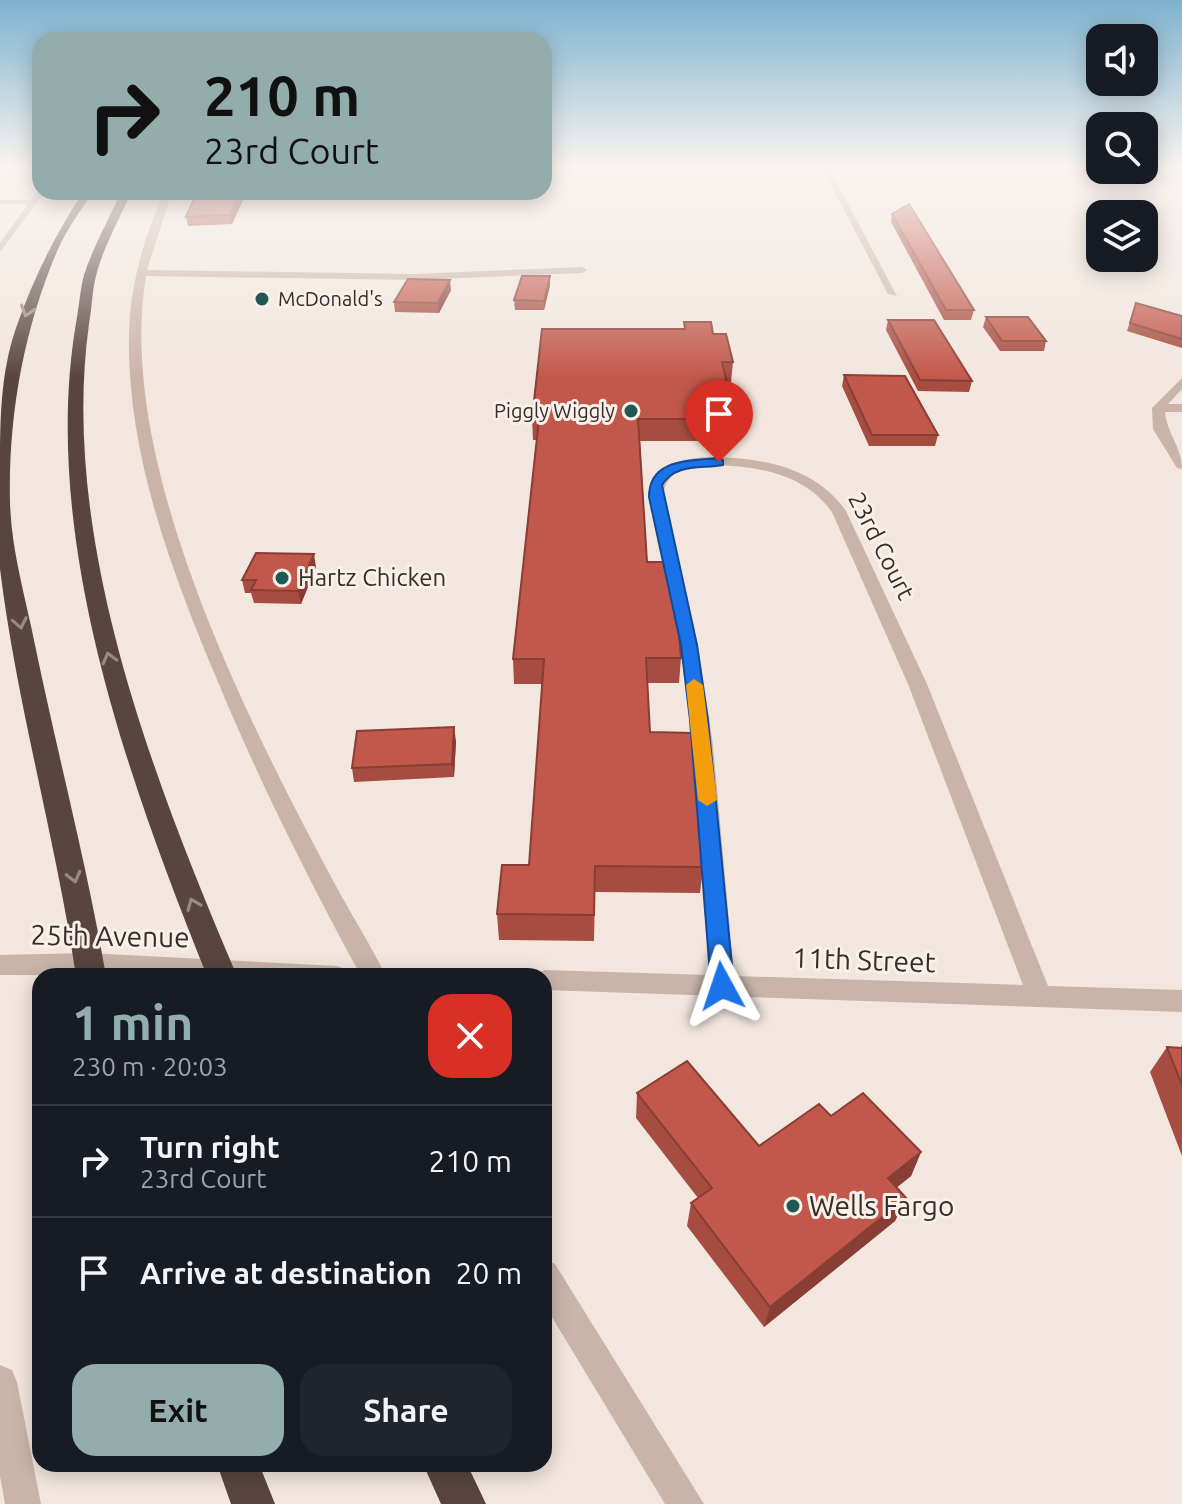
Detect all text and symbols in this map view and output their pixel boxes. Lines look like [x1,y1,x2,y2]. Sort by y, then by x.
map controls [1086,24,1158,272]
button: sound [1086,24,1158,96]
icon: right [72,64,176,168]
text: 210 m [204,64,360,127]
button: search [1086,112,1158,184]
text: 23rd Court [204,130,379,171]
button: layers [1086,200,1158,272]
place label: McDonald's [278,287,383,310]
marker: McDonald's [253,290,271,308]
one-way arrow [21,303,37,317]
pin [685,380,753,462]
icon: arrive [697,392,741,436]
place label: Piggly Wiggly [494,399,615,422]
marker: Piggly Wiggly [622,402,640,420]
street label: 23rd Court [843,488,920,604]
place label: Hartz Chicken [298,564,446,591]
marker: Hartz Chicken [273,569,291,587]
one-way arrow [11,615,28,629]
one-way arrow [102,651,118,665]
one-way arrow [65,869,82,883]
one-way arrow [186,898,203,912]
street label: 25th Avenue [30,919,190,952]
street label: 11th Street [792,942,936,977]
position arrow [680,944,764,1028]
button: close [428,994,512,1078]
text: 1 min [72,995,193,1049]
text: 230 m · 20:03 [72,1052,228,1081]
text: Turn right [140,1130,280,1164]
icon: right [72,1139,116,1183]
text: 210 m [428,1144,512,1178]
text: 23rd Court [140,1164,266,1193]
place label: Wells Fargo [809,1190,954,1221]
marker: Wells Fargo [784,1197,802,1215]
icon: arrive [72,1251,116,1295]
text: Arrive at destination [140,1256,432,1290]
text: 20 m [456,1256,522,1290]
button: Exit [72,1364,284,1456]
button: Share [300,1364,512,1456]

